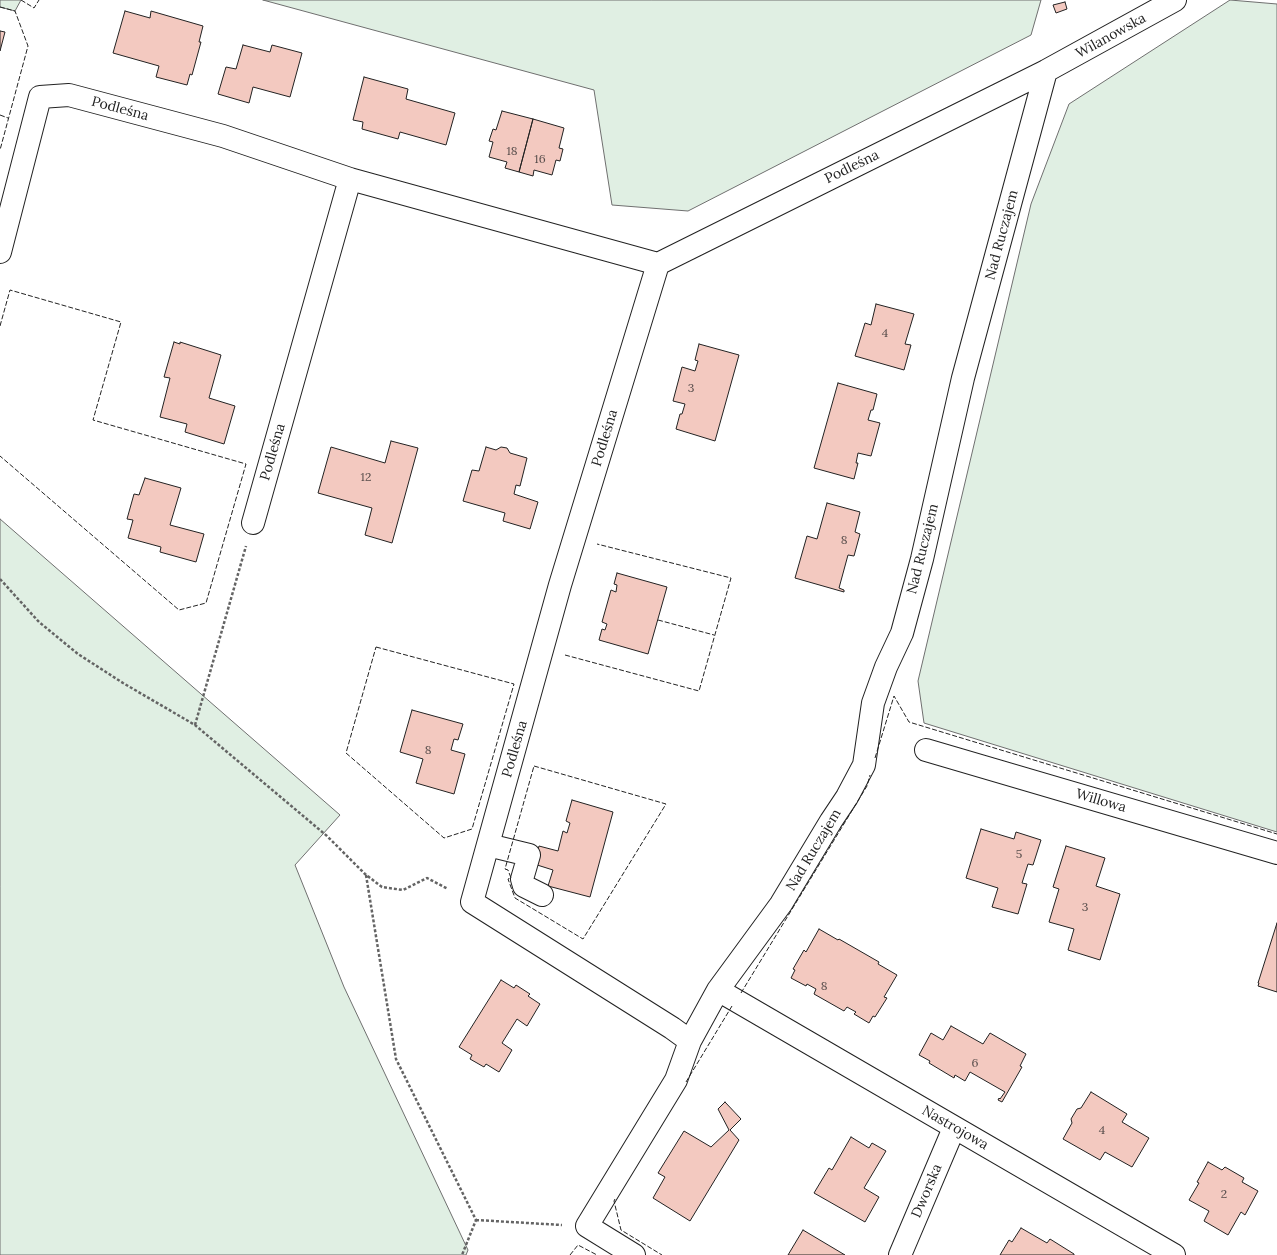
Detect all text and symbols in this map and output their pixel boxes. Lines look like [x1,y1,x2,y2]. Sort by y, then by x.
street label: Wilanowska [1073,10,1149,62]
street label: Podleśna [90,93,150,125]
house number: 18 [506,145,518,159]
street label: Podleśna [822,147,882,187]
house number: 16 [534,153,546,167]
street label: Nad Ruczajem [982,188,1022,282]
house number: 4 [882,327,888,341]
house number: 3 [688,382,694,396]
street label: Podleśna [588,408,622,468]
street label: Podleśna [257,422,289,482]
house number: 12 [361,471,371,485]
street label: Nad Ruczajem [904,502,942,596]
house number: 8 [841,534,847,548]
street label: Podleśna [499,719,531,779]
house number: 8 [425,744,431,758]
street label: Willowa [1074,786,1128,816]
street label: Nad Ruczajem [783,806,845,894]
house number: 5 [1016,848,1022,862]
house number: 3 [1082,901,1088,915]
house number: 8 [821,980,827,994]
house number: 6 [972,1057,978,1071]
street label: Nastrojowa [919,1102,991,1154]
house number: 4 [1099,1124,1105,1138]
street label: Dworska [908,1162,946,1220]
house number: 2 [1221,1188,1227,1202]

